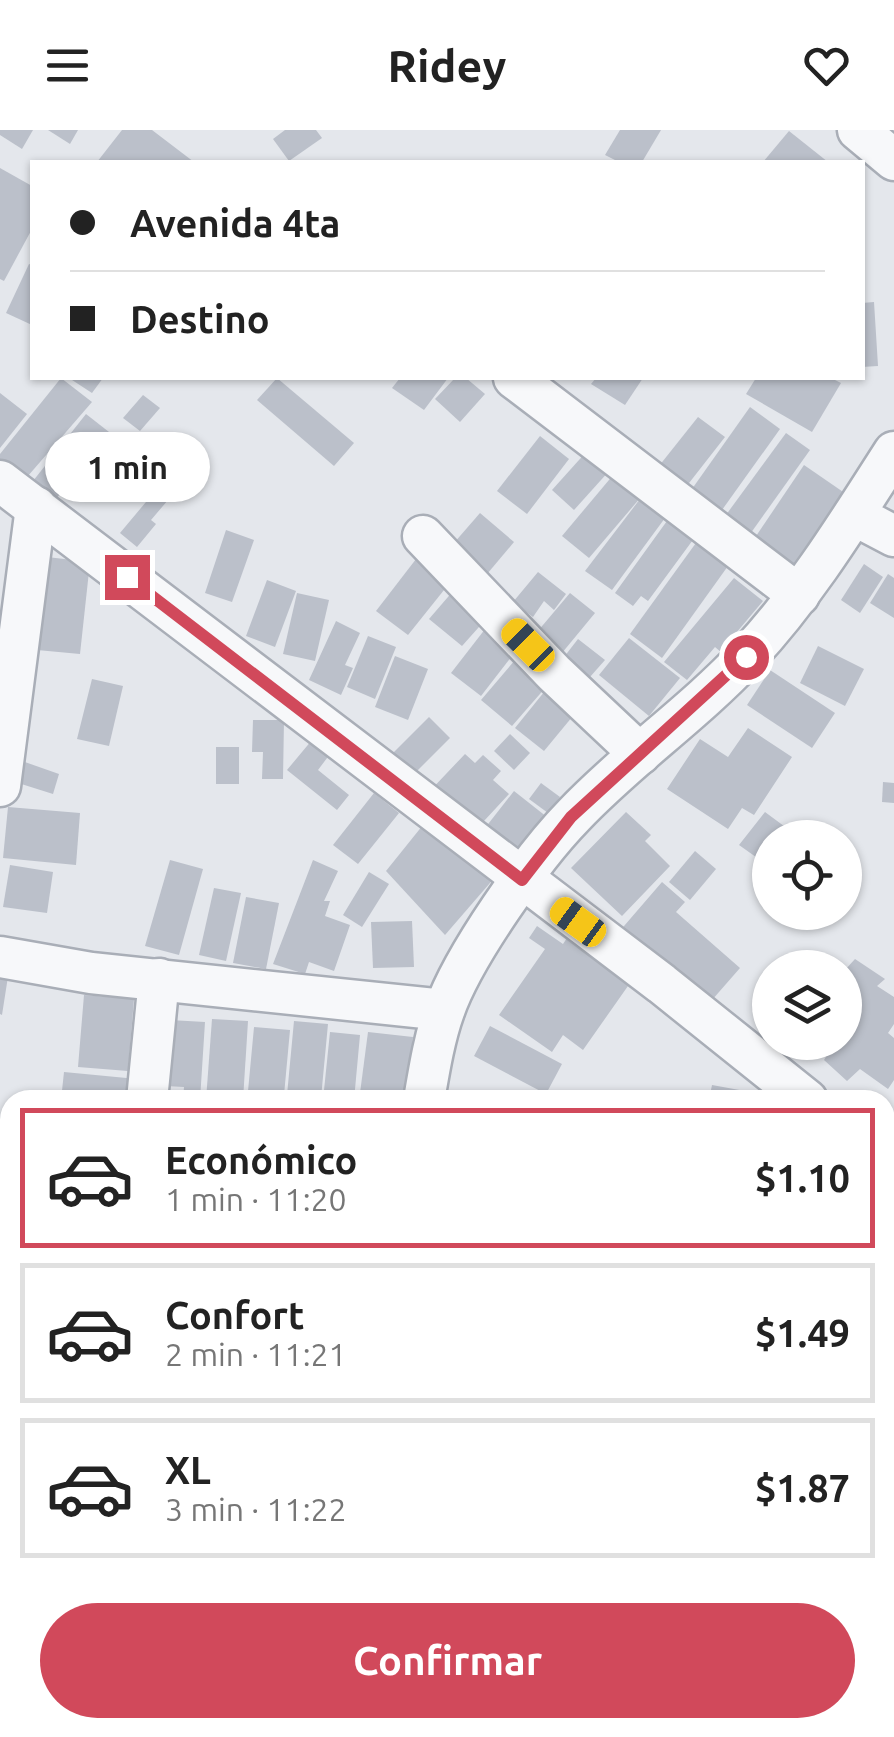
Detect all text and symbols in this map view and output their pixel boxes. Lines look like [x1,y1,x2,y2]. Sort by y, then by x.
icon: menu [40,38,95,93]
icon: heart [799,38,854,93]
text: Ridey [388,40,506,91]
text: Avenida 4ta [130,202,340,244]
text: Destino [130,298,270,340]
callout: 1 min [44,432,210,502]
text: 1 min [87,449,168,485]
route end [105,555,150,600]
car [496,613,560,677]
route start [724,635,769,680]
map controls [752,820,862,1060]
button: locate [752,820,862,930]
car [545,892,611,952]
button: layers [752,950,862,1060]
icon: car [45,1133,135,1223]
text: Económico [165,1139,357,1181]
text: $1.10 [755,1157,850,1199]
text: 1 min · 11:20 [165,1181,347,1217]
icon: car [45,1288,135,1378]
text: Confort [165,1294,304,1336]
text: $1.49 [755,1312,850,1354]
text: 2 min · 11:21 [165,1336,347,1372]
icon: car [45,1443,135,1533]
text: XL [165,1449,211,1491]
text: $1.87 [755,1467,850,1509]
text: 3 min · 11:22 [165,1491,347,1527]
button: Confirmar [40,1603,855,1718]

